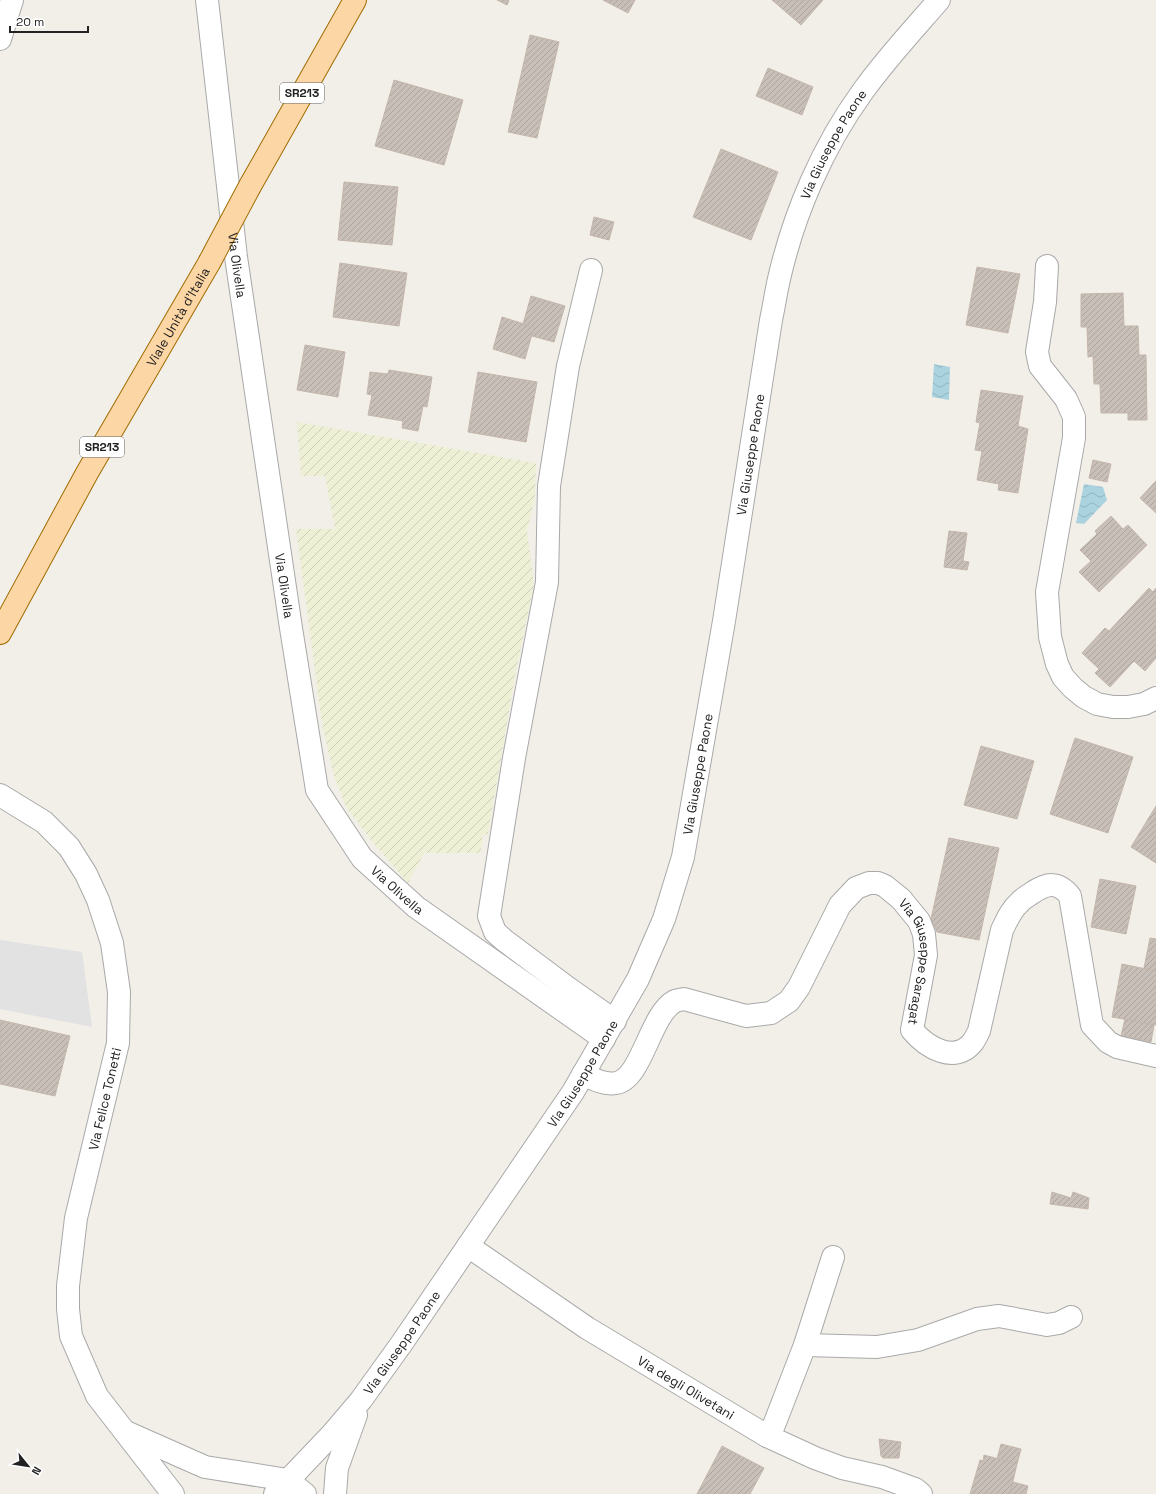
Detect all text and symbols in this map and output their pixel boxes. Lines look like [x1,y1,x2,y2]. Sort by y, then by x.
scale bar [10,8,88,34]
text: 20 m [16,14,44,30]
road number: SR213 [280,83,324,103]
street label: Via Giuseppe Paone [796,86,870,202]
street label: Via Olivella [225,232,251,299]
street label: Viale Unità d'Italia [142,264,214,369]
street label: Via Giuseppe Paone [732,392,768,517]
road number: SR213 [80,437,124,457]
street label: Via Olivella [272,552,298,620]
street label: Via Giuseppe Paone [678,712,716,836]
street label: Via Olivella [367,862,427,919]
street label: Via Giuseppe Saragat [895,895,935,1026]
street label: Via Giuseppe Paone [543,1017,621,1131]
street label: Via Felice Tonetti [85,1046,125,1152]
street label: Via Giuseppe Paone [359,1287,444,1398]
street label: Via degli Olivetani [634,1352,738,1423]
north arrow [8,1446,48,1486]
text: N [29,1464,45,1478]

